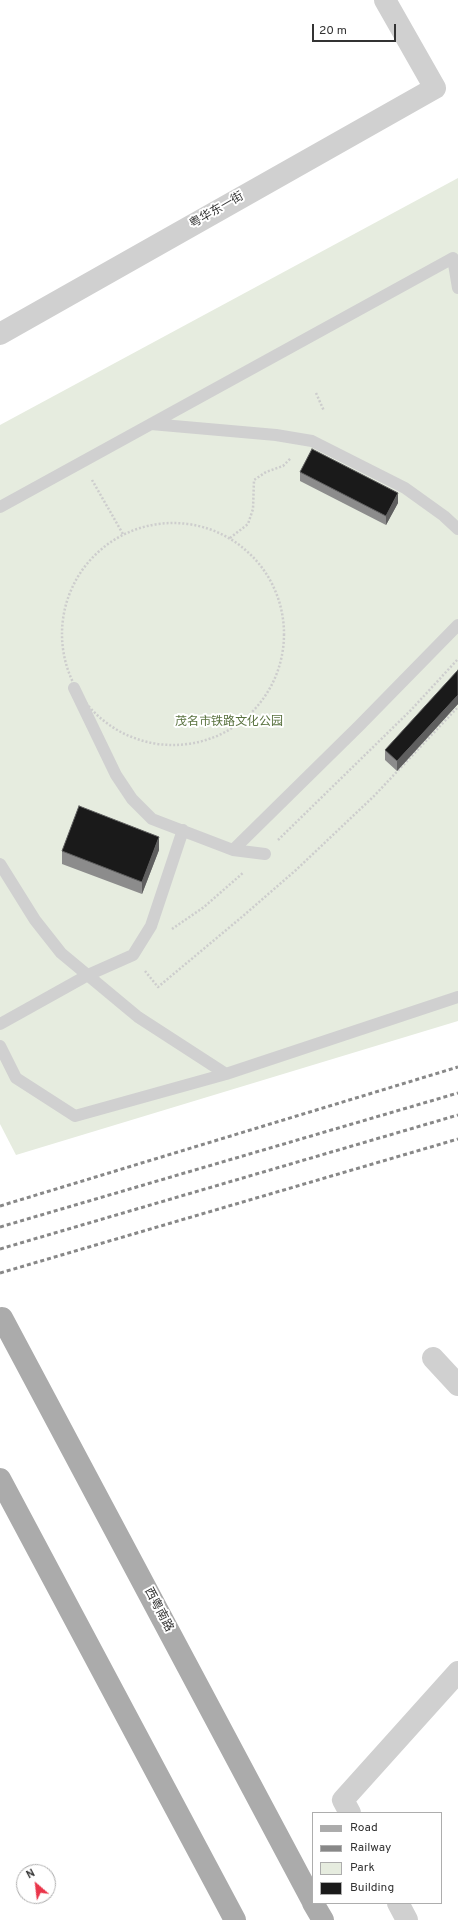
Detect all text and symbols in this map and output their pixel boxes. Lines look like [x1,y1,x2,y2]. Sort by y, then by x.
scale bar [314,16,398,42]
text: 20 m [319,23,347,39]
street label: 粤华东一街 [187,190,247,232]
park label: 茂名市铁路文化公园 [175,716,283,730]
street label: 西粤南路 [140,1585,176,1635]
legend [312,1812,442,1904]
text: Road [350,1820,378,1836]
text: Railway [350,1840,391,1856]
text: Park [350,1860,375,1876]
north arrow [16,1864,56,1904]
text: N [24,1866,38,1882]
text: Building [350,1880,394,1896]

